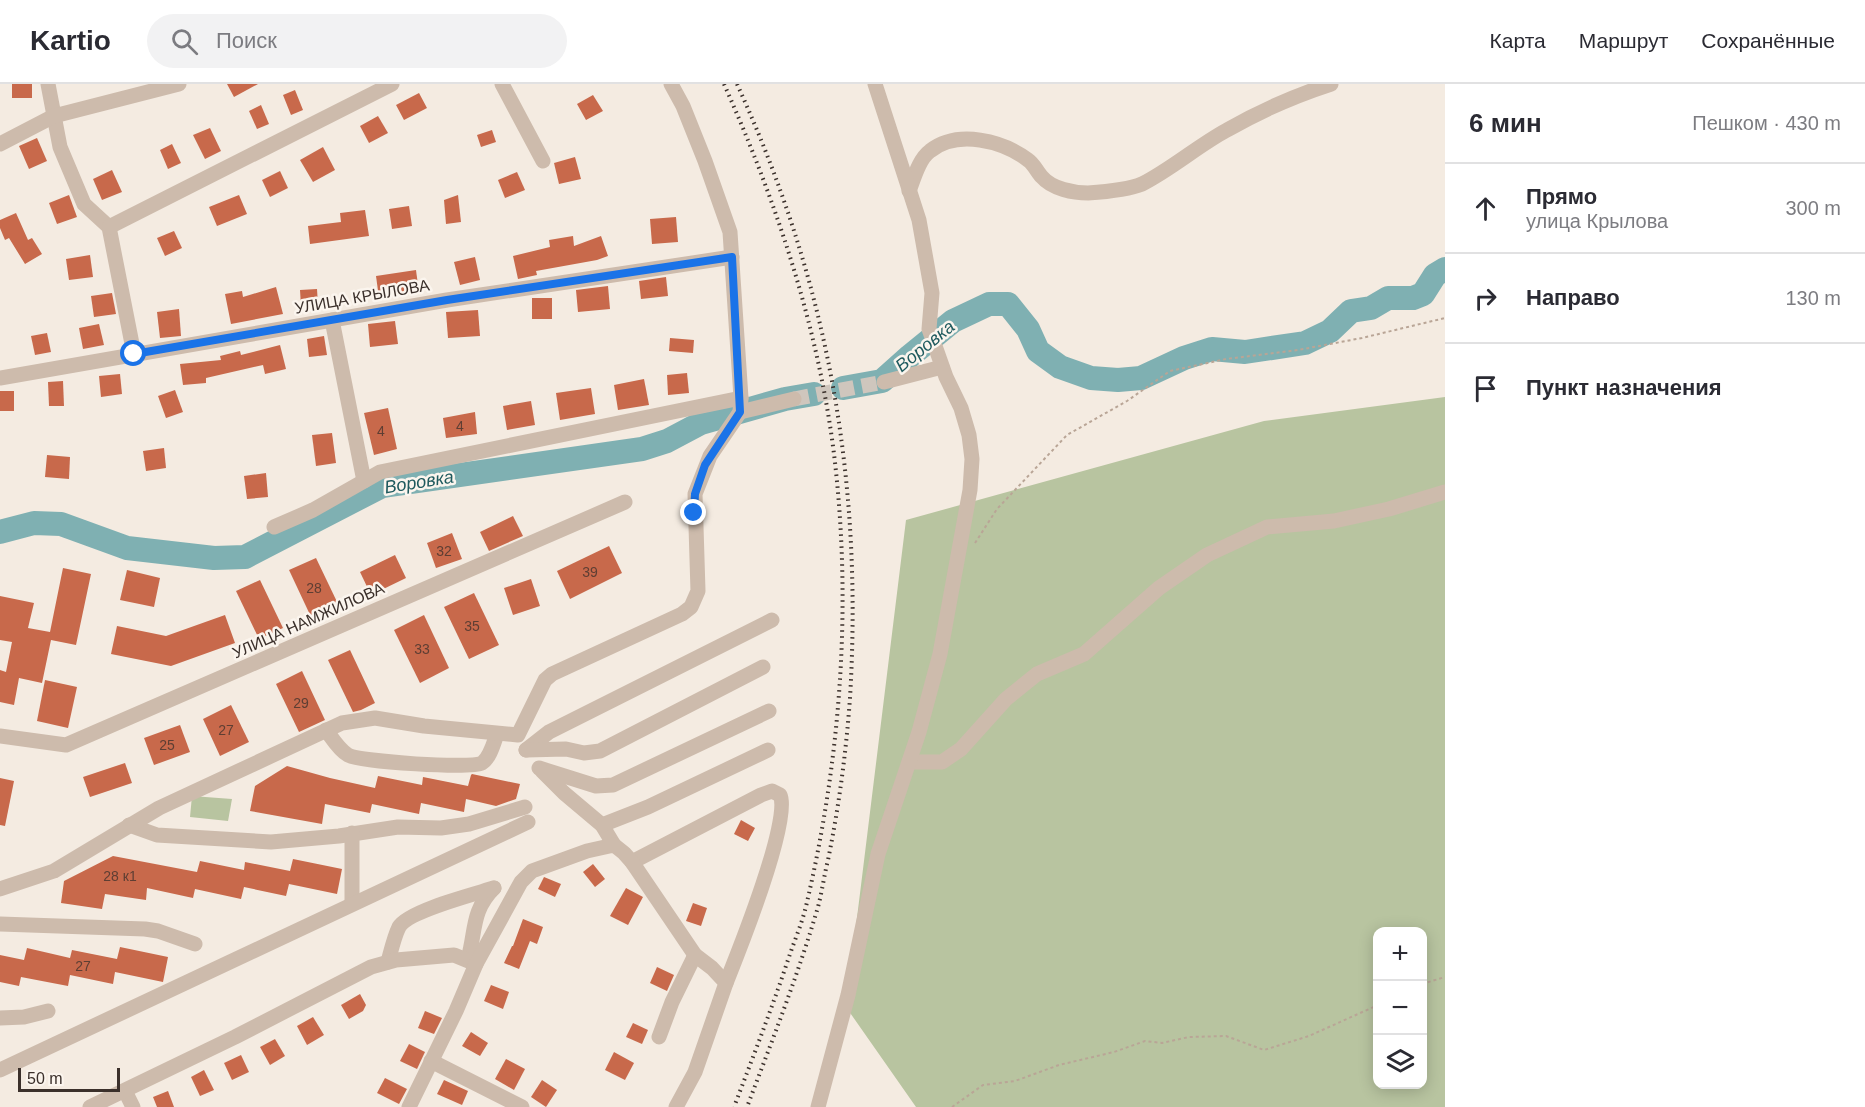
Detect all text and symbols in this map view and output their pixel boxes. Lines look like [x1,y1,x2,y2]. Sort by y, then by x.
search box [147,14,567,68]
text: Kartio [30,25,111,56]
icon: search [168,25,201,58]
text: Поиск [216,28,277,53]
text: Карта [1490,29,1546,52]
text: Маршрут [1579,29,1668,52]
text: Сохранённые [1701,29,1835,52]
text: 6 мин [1469,108,1542,138]
text: Пешком · 430 m [1692,112,1841,134]
text: Прямо [1526,184,1597,209]
icon: ahead [1469,192,1502,225]
text: 300 m [1785,197,1841,219]
text: улица Крылова [1526,210,1668,232]
street label: УЛИЦА КРЫЛОВА [293,276,431,317]
icon: right [1469,282,1502,315]
text: Направо [1526,285,1620,310]
text: 130 m [1785,287,1841,309]
water label: Воровка [892,316,958,376]
route start [120,340,146,366]
icon: arrive [1469,372,1502,405]
text: Пункт назначения [1526,375,1722,400]
house number: 4 [456,418,464,434]
house number: 4 [377,423,385,439]
water label: Воровка [383,467,455,497]
route end [680,499,706,525]
house number: 32 [436,543,452,559]
house number: 39 [582,564,598,580]
street label: УЛИЦА НАМЖИЛОВА [230,579,387,662]
house number: 28 [306,580,322,596]
house number: 35 [464,618,480,634]
house number: 33 [414,641,430,657]
house number: 29 [293,695,309,711]
house number: 27 [218,722,234,738]
house number: 25 [159,737,175,753]
house number: 28 к1 [103,868,137,884]
map controls [1373,927,1427,1089]
button: + [1373,927,1427,981]
house number: 27 [75,958,91,974]
button: − [1373,981,1427,1035]
button: layers [1373,1035,1427,1089]
scale bar [18,1065,120,1092]
text: 50 m [27,1070,63,1087]

